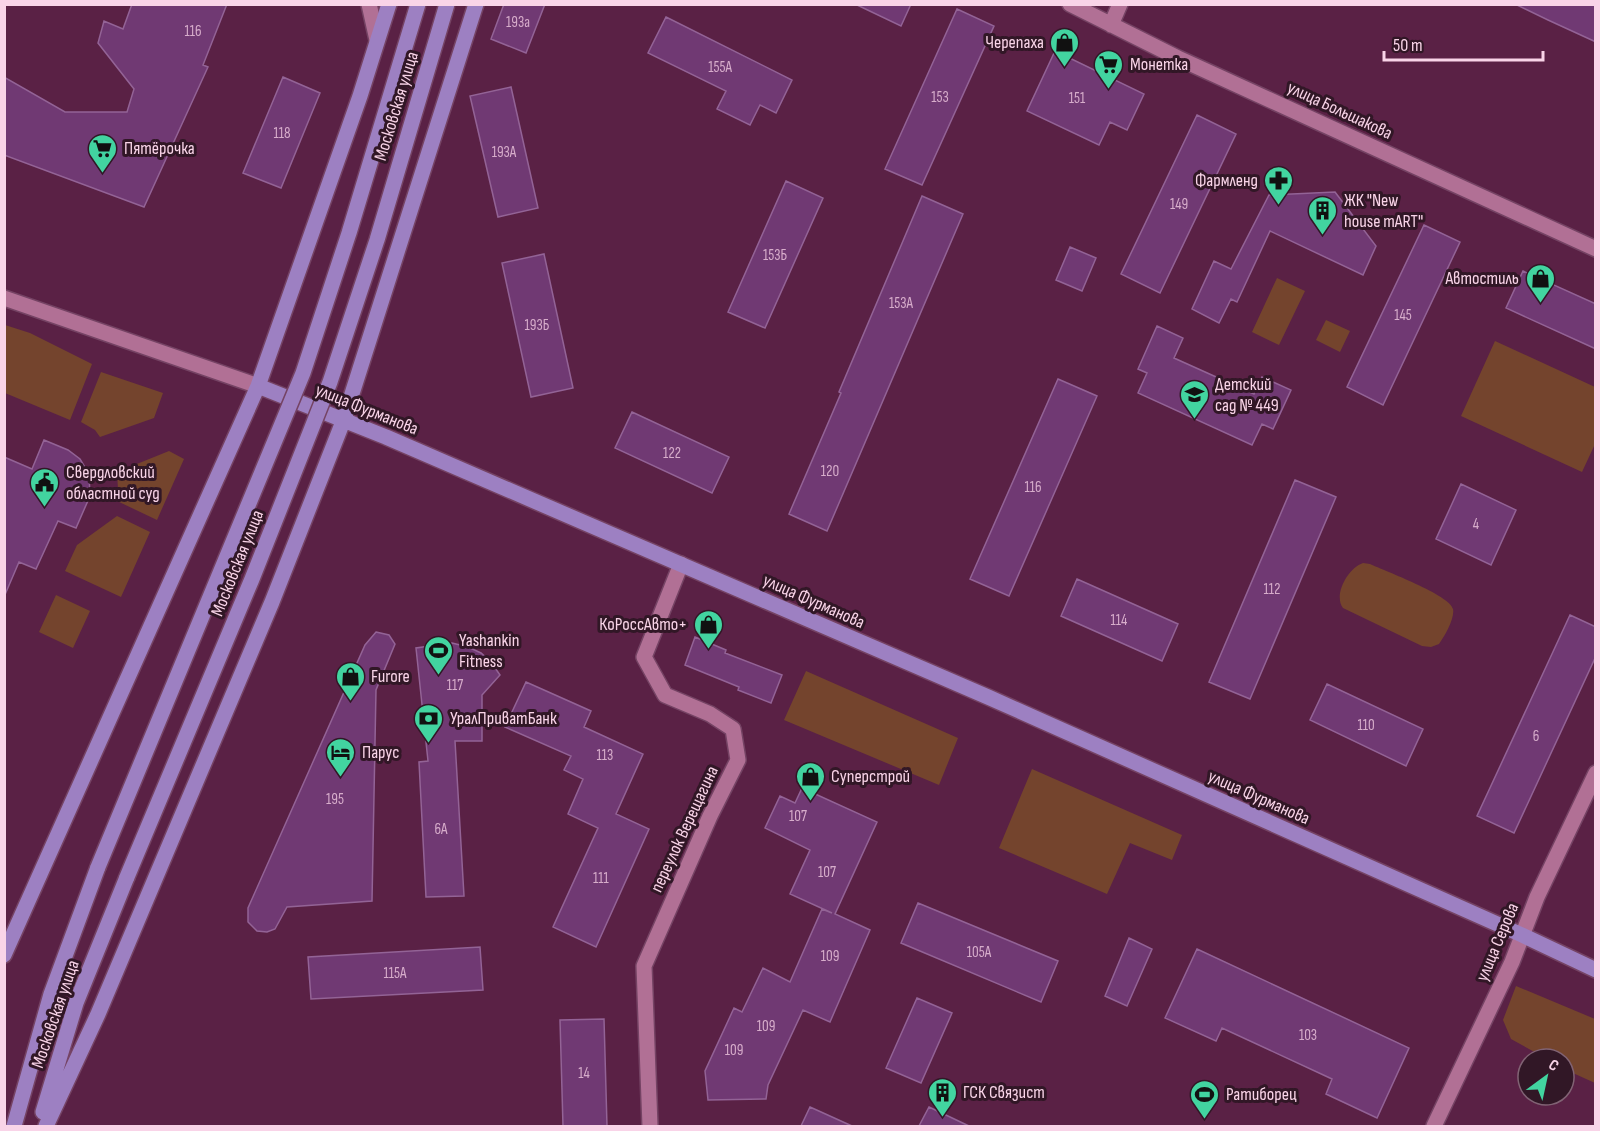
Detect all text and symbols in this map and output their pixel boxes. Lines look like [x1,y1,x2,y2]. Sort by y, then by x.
house number: 193a [506,13,530,32]
house number: 116 [184,22,202,41]
scale bar [1384,24,1543,62]
shop icon: Черепаха [1049,26,1081,68]
place label: Черепаха [985,32,1044,53]
text: 50 m [1393,35,1423,56]
supermarket icon: Монетка [1093,48,1125,90]
street label: Московская улица [370,49,423,163]
place label: Монетка [1130,54,1188,75]
house number: 155А [708,58,732,77]
street label: улица Большакова [1284,77,1396,144]
house number: 153 [931,88,949,107]
house number: 151 [1069,89,1086,108]
house number: 118 [273,124,291,143]
supermarket icon: Пятёрочка [87,132,119,174]
place label: Пятёрочка [124,138,195,159]
house number: 193А [492,143,517,162]
pharmacy icon: Фармленд [1263,164,1295,206]
place label: Фармленд [1195,170,1258,191]
place label: ЖК "New house mART" [1344,190,1423,232]
building icon: ЖК "New house mART" [1307,194,1339,236]
house number: 149 [1170,195,1188,214]
house number: 153Б [763,246,787,265]
shop icon: Автостиль [1524,262,1556,304]
place label: Автостиль [1444,268,1519,289]
house number: 153А [889,294,914,313]
house number: 145 [1394,306,1412,325]
house number: 193Б [525,316,550,335]
place label: Детский сад № 449 [1215,374,1279,416]
school or university icon: Детский сад № 449 [1178,378,1210,420]
street label: улица Фурманова [312,379,421,440]
house number: 122 [663,444,681,463]
place label: Свердловский областной суд [66,462,160,504]
house number: 120 [821,462,839,481]
public building icon: Свердловский областной суд [29,466,61,508]
house number: 116 [1024,478,1042,497]
street label: Московская улица [207,507,268,619]
house number: 4 [1473,515,1479,534]
street label: улица Фурманова [760,570,868,633]
house number: 112 [1264,580,1280,599]
shop icon: КоРоссАвто+ [692,608,724,650]
house number: 114 [1111,611,1127,630]
place label: КоРоссАвто+ [599,614,687,635]
place label: Yashankin Fitness [459,630,519,672]
sports icon: Yashankin Fitness [422,634,454,676]
shop icon: Furore [334,660,366,702]
place label: Furore [371,666,410,687]
house number: 117 [447,676,463,695]
bank icon: УралПриватБанк [413,702,445,744]
place label: УралПриватБанк [450,708,557,729]
house number: 110 [1357,716,1375,735]
house number: 6 [1533,727,1539,746]
hotel icon: Парус [325,736,357,778]
place label: Парус [362,742,399,763]
house number: 113 [597,746,613,765]
shop icon: Суперстрой [794,760,826,802]
street label: переулок Верещагина [646,763,723,896]
place label: Суперстрой [831,766,910,787]
street label: улица Фурманова [1205,766,1313,829]
house number: 195 [326,790,344,809]
house number: 107 [789,807,807,826]
house number: 6А [435,820,448,839]
house number: 107 [818,863,836,882]
house number: 111 [593,869,610,888]
street label: улица Серова [1472,900,1523,985]
house number: 105А [967,943,992,962]
house number: 109 [821,947,839,966]
street label: Московская улица [27,957,84,1071]
house number: 115А [384,964,407,983]
house number: 109 [757,1017,775,1036]
house number: 103 [1299,1026,1317,1045]
house number: 109 [725,1041,743,1060]
north arrow [1516,1047,1576,1107]
text: С [1545,1055,1562,1076]
house number: 14 [578,1064,590,1083]
building icon: ГСК Связист [926,1076,958,1118]
sports icon: Ратиборец [1189,1078,1221,1120]
place label: ГСК Связист [963,1082,1045,1103]
place label: Ратиборец [1226,1084,1297,1105]

